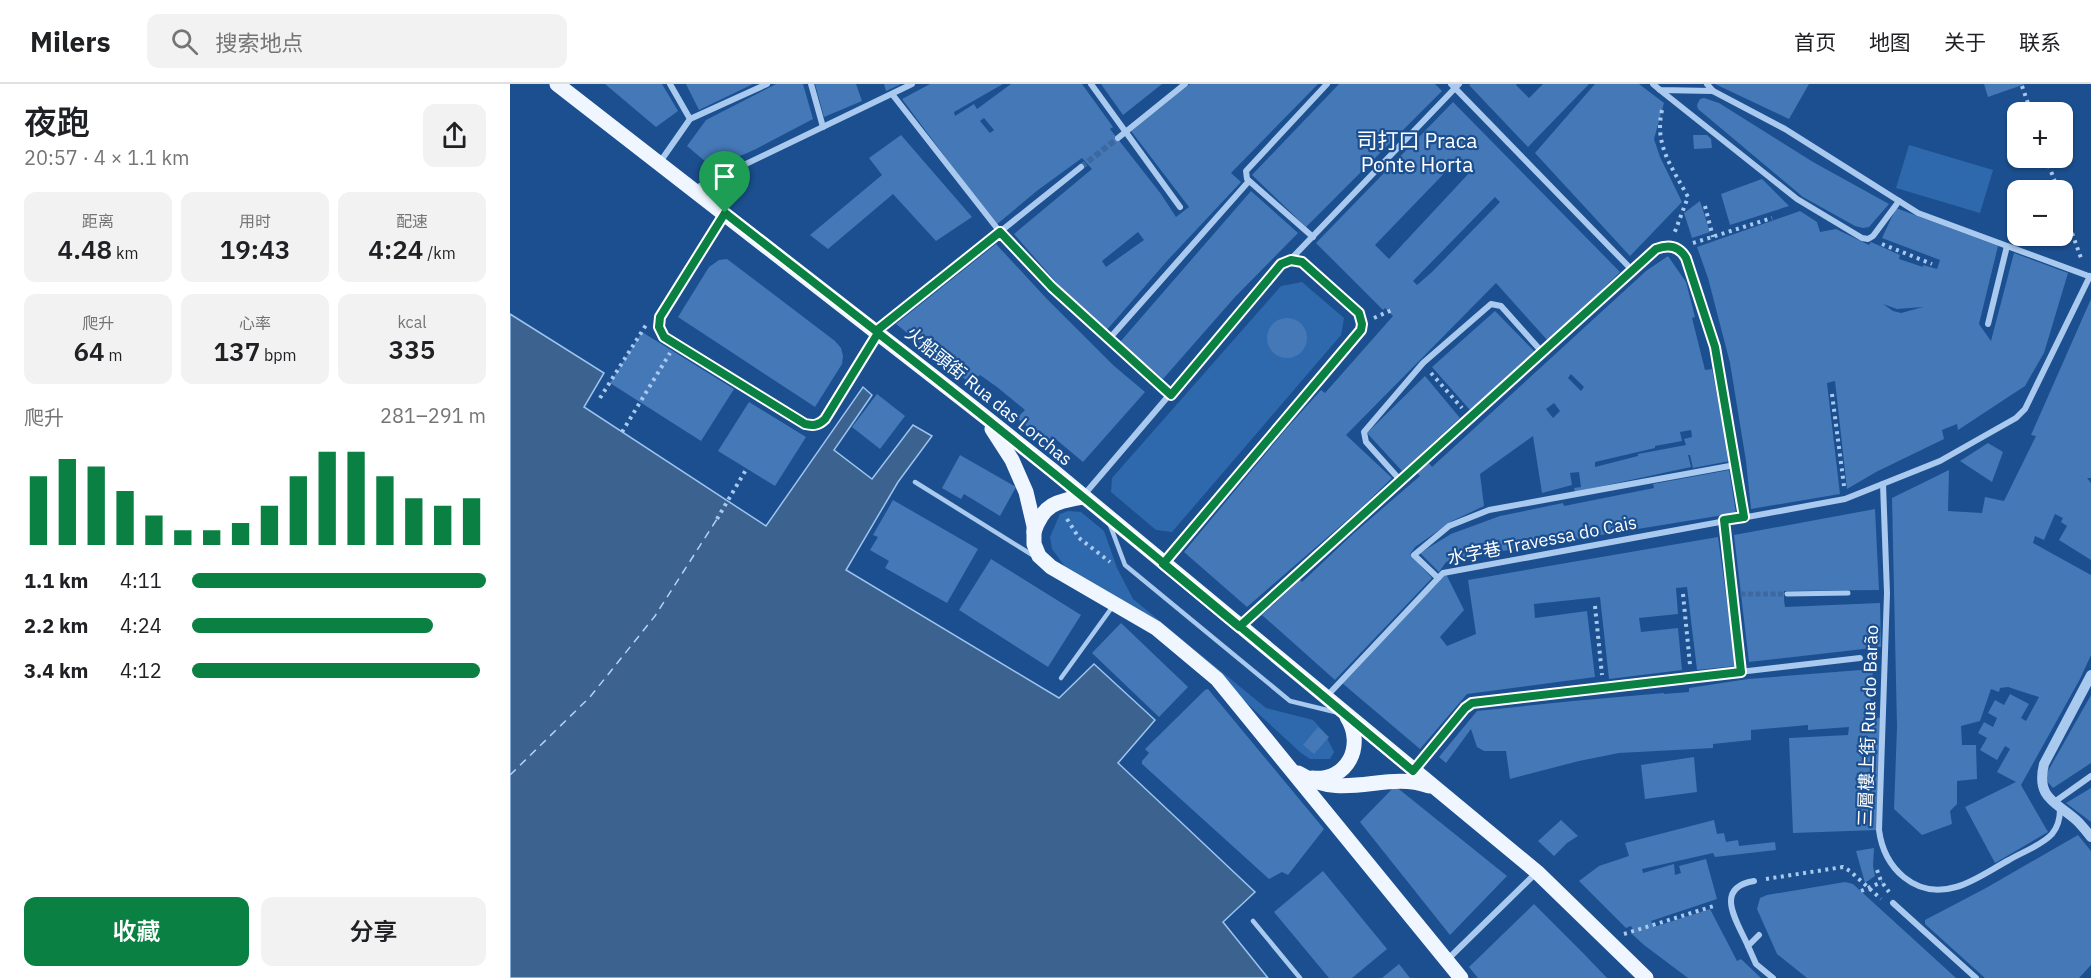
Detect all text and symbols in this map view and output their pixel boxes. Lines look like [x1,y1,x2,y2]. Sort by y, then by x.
search box [147,14,567,68]
text: Milers [30,23,111,60]
icon: search [168,25,201,58]
text: 搜索地点 [216,28,304,57]
text: 首页 [1794,28,1836,56]
text: 地图 [1869,28,1911,56]
text: 关于 [1944,28,1986,56]
text: 联系 [2019,28,2061,56]
text: 夜跑 [24,100,90,143]
map controls [2007,102,2073,246]
button: + [2007,102,2073,168]
button: share [423,104,486,167]
district label: 司打口 Praca Ponte Horta [1356,126,1478,178]
text: 20:57 · 4 × 1.1 km [24,144,189,171]
pin [699,151,750,213]
icon: arrive [708,160,741,193]
button: − [2007,180,2073,246]
text: 距离 [82,211,114,231]
text: 用时 [239,211,271,231]
text: 配速 [396,211,428,231]
text: 4.48 [58,232,112,266]
text: 19:43 [220,232,290,266]
text: 4:24 [368,232,423,266]
text: km [112,243,138,263]
text: /km [423,243,456,263]
text: kcal [397,312,427,332]
text: 爬升 [82,313,114,333]
text: 心率 [239,313,271,333]
street label: 火船頭街 Rua das Lorchas [901,322,1077,470]
text: 335 [389,332,435,366]
text: 64 [74,334,105,368]
text: 137 [213,334,260,368]
text: m [105,345,122,365]
text: bpm [260,345,297,365]
text: 281–291 m [380,402,486,429]
text: 爬升 [24,404,64,431]
street label: 水字巷 Travessa do Cais [1445,510,1639,570]
text: 1.1 km [24,567,88,594]
text: 4:11 [120,567,162,594]
text: 2.2 km [24,612,88,639]
text: 4:24 [120,612,162,639]
street label: 三層樓上街 Rua do Barão [1853,625,1883,827]
text: 3.4 km [24,657,88,684]
text: 4:12 [120,657,162,684]
button: 收藏 [24,897,249,966]
button: 分享 [261,897,486,966]

